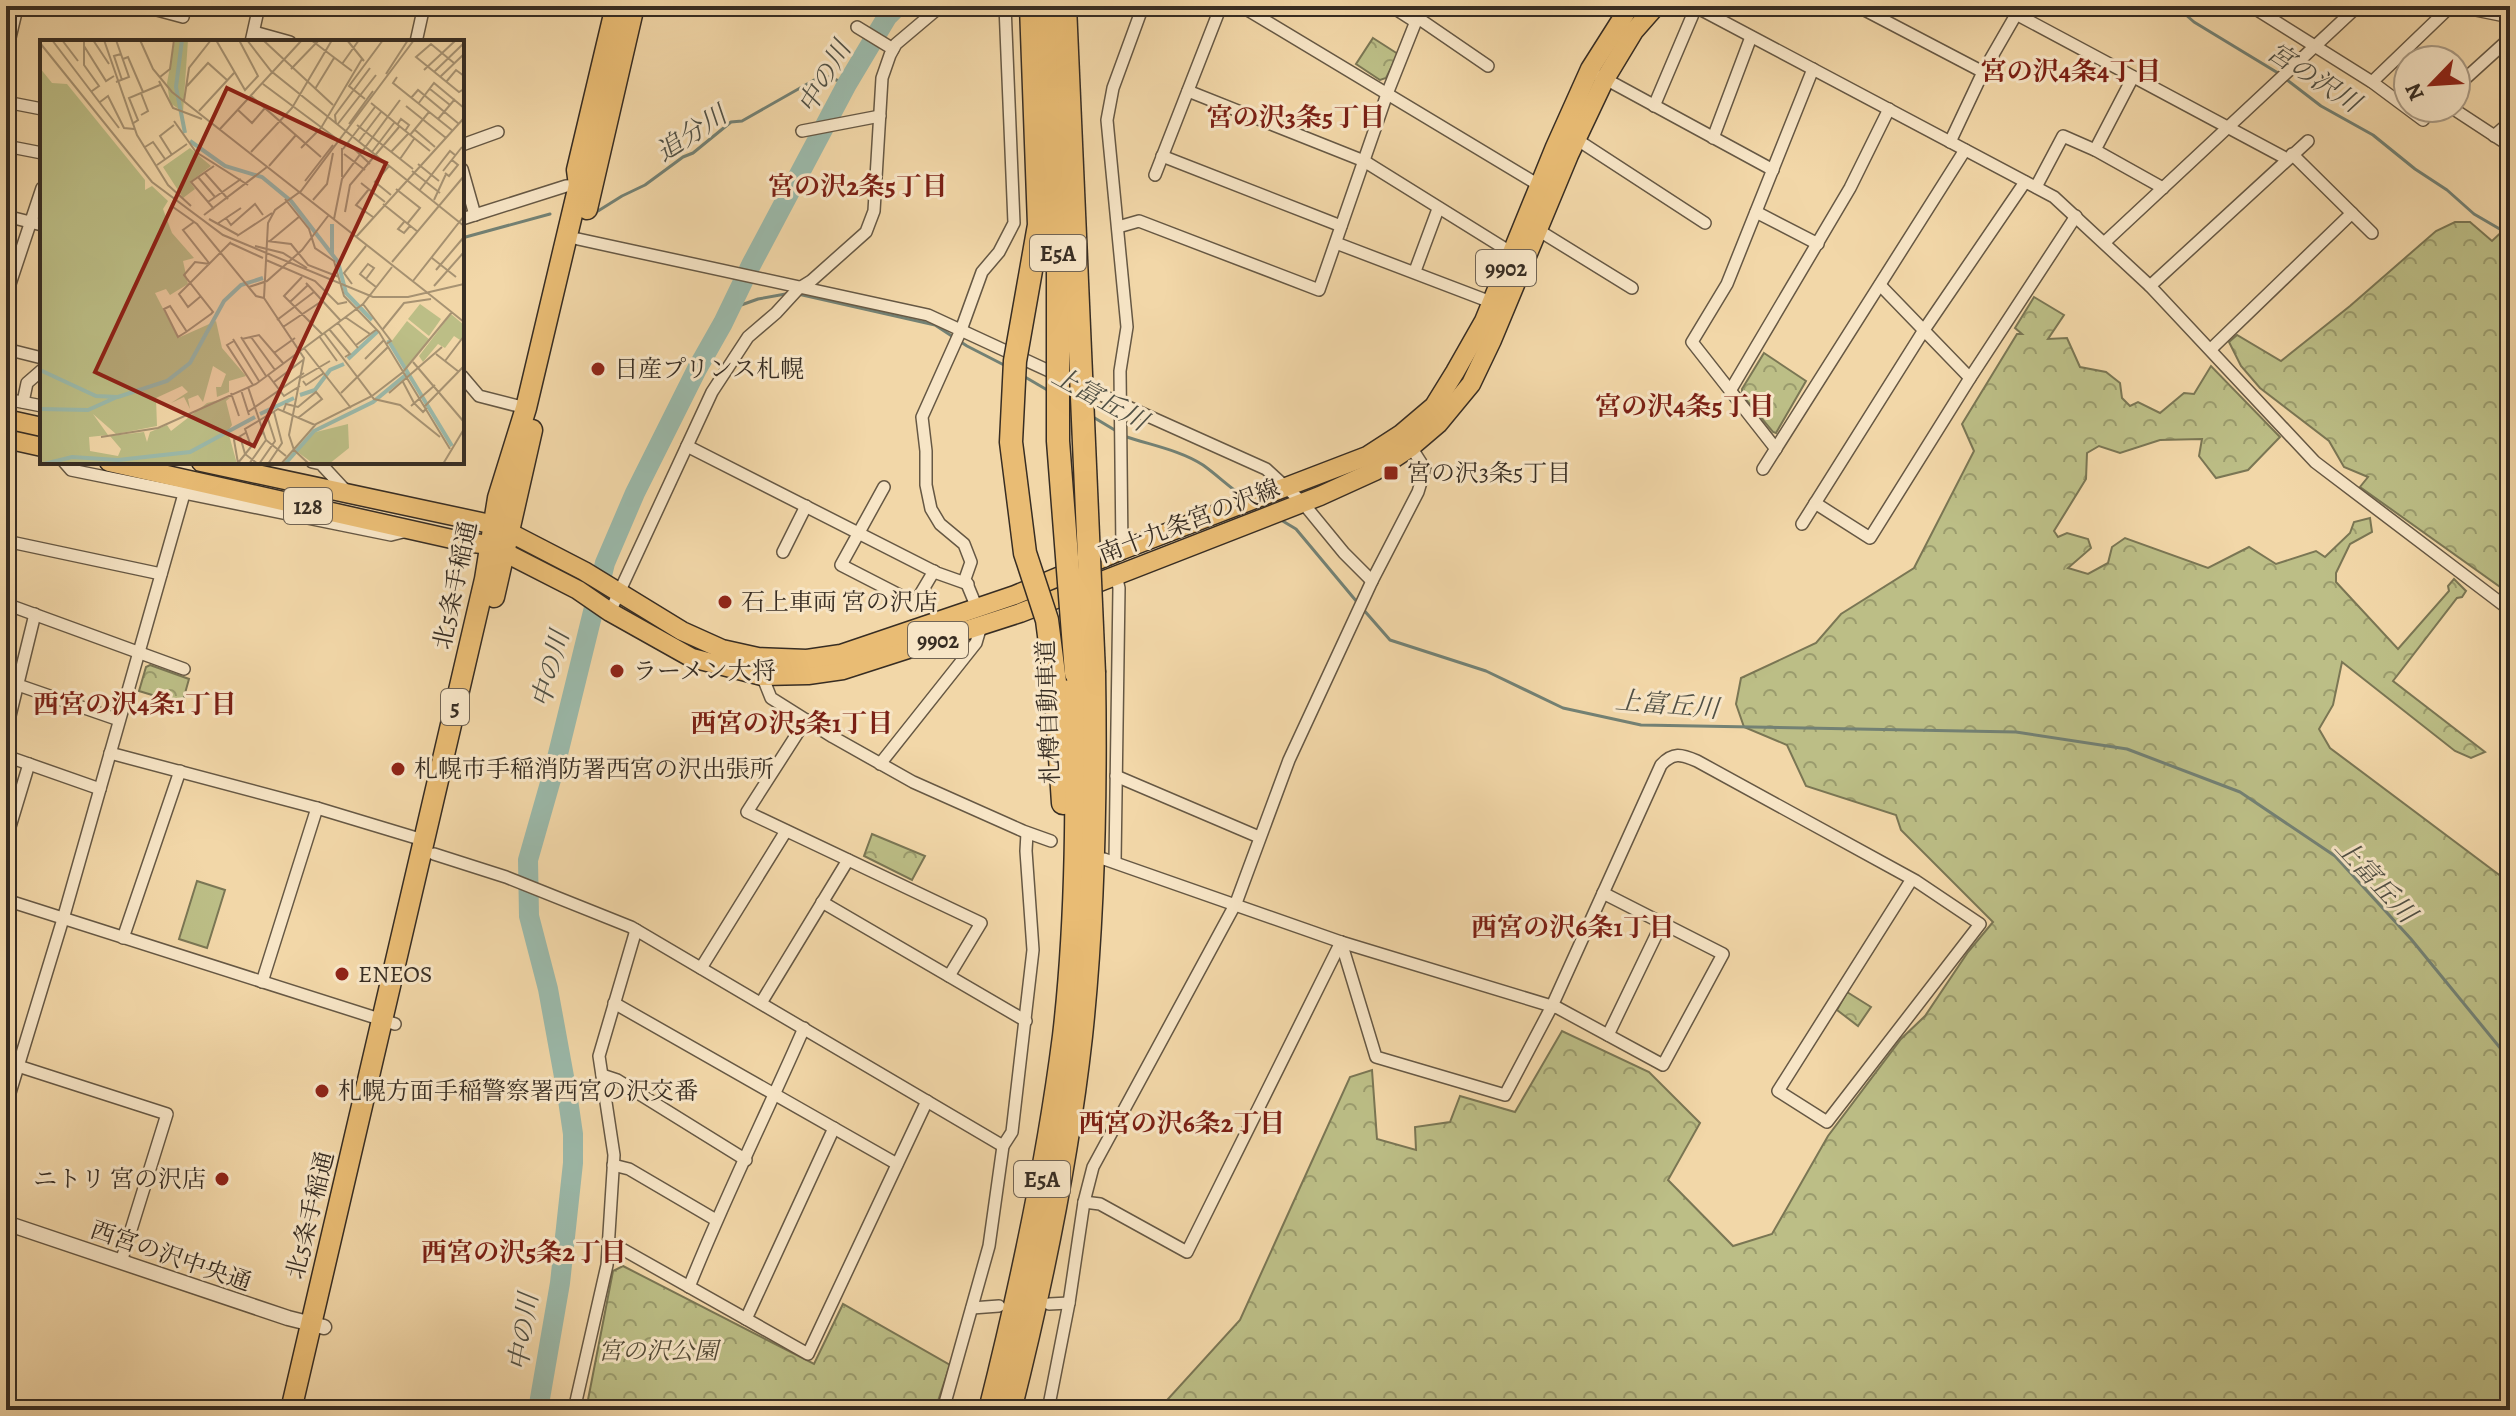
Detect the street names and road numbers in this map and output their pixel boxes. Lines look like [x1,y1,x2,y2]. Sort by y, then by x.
road number: E5A [1030,235,1086,271]
road number: 9902 [1476,250,1536,286]
street label: 南十九条宮の沢線 [1094,472,1284,570]
road number: 128 [284,488,332,524]
street label: 北5条手稲通 [426,518,484,652]
road number: 9902 [908,622,968,658]
street label: 札樽自動車道 [1029,639,1067,785]
road number: 5 [441,689,469,725]
street label: 北5条手稲通 [279,1148,341,1282]
road number: E5A [1014,1161,1070,1197]
street label: 西宮の沢中央通 [86,1214,256,1298]

